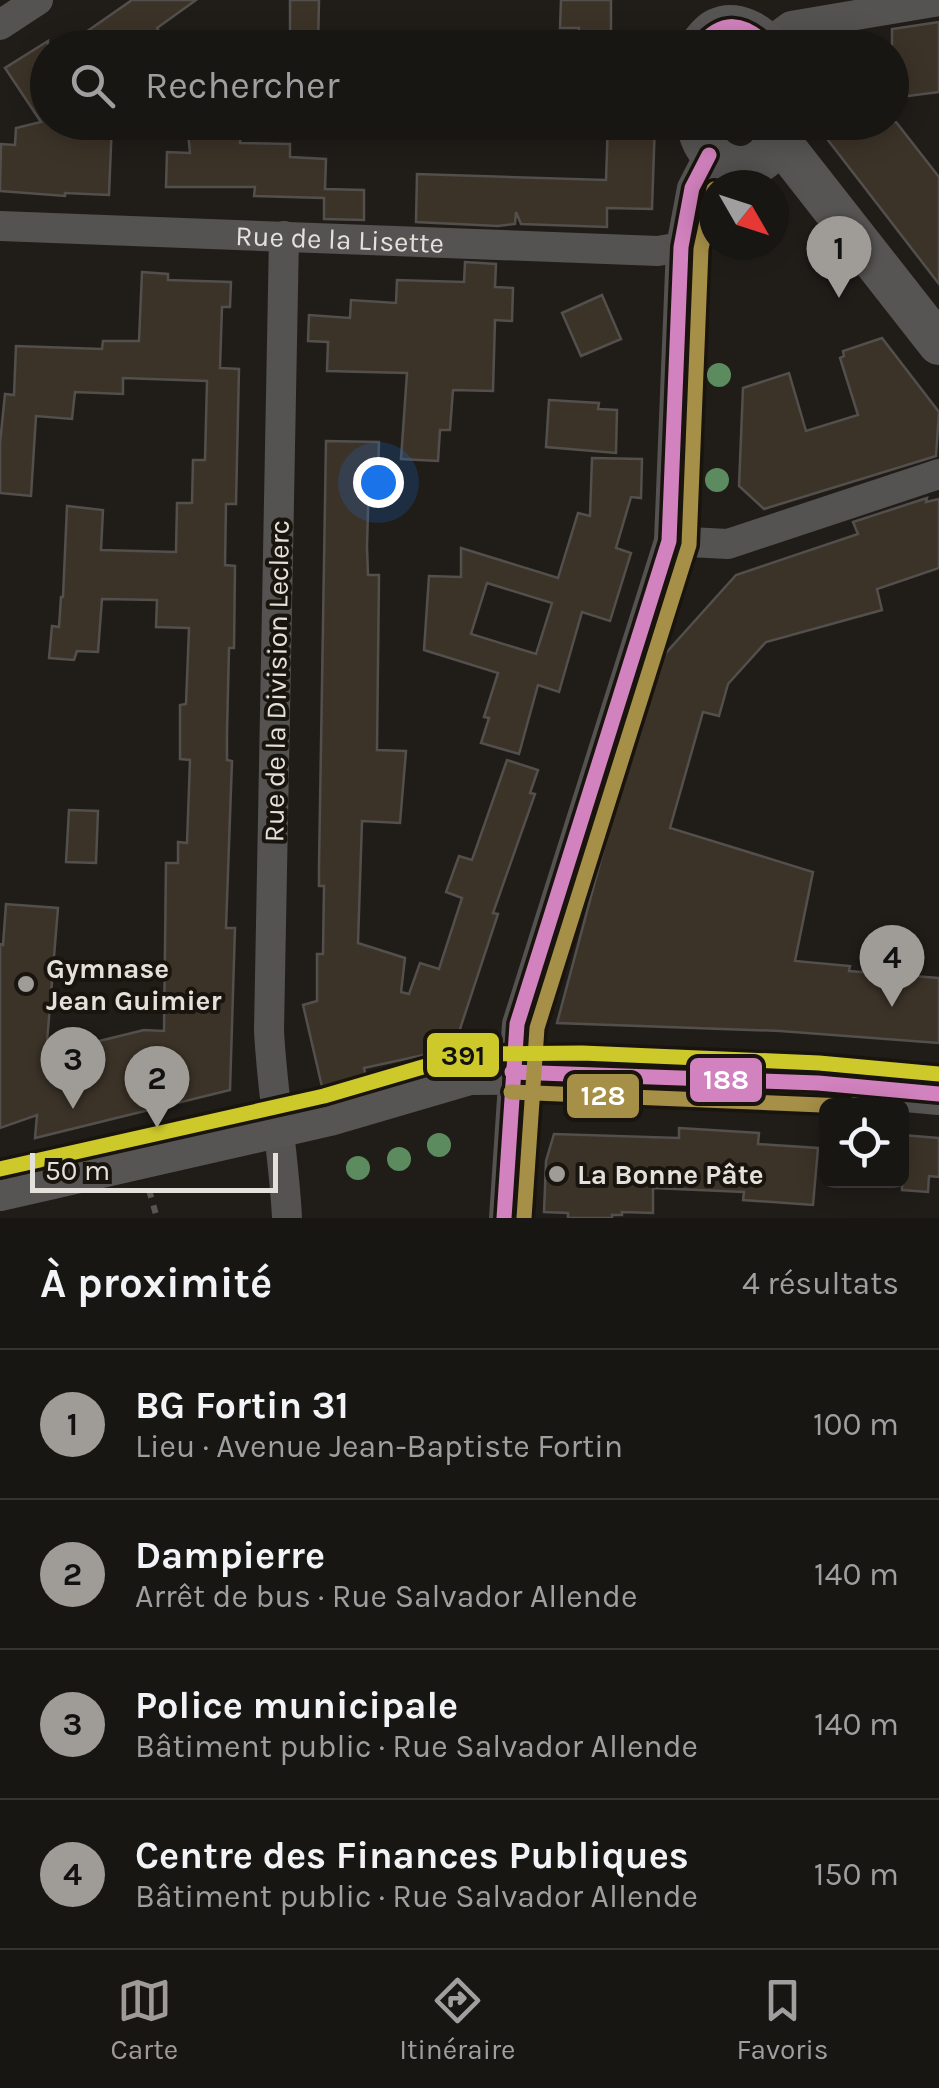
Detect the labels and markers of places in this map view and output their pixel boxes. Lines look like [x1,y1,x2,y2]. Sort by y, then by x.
pin: 1 [806,216,872,298]
pin: 4 [860,924,924,1007]
place label: Gymnase Jean Guimier [46,952,221,1017]
marker: Gymnase Jean Guimier [15,973,37,995]
pin: 3 [40,1026,106,1109]
pin: 2 [124,1046,190,1128]
place label: La Bonne Pâte [577,1158,764,1191]
marker: La Bonne Pâte [546,1163,568,1185]

